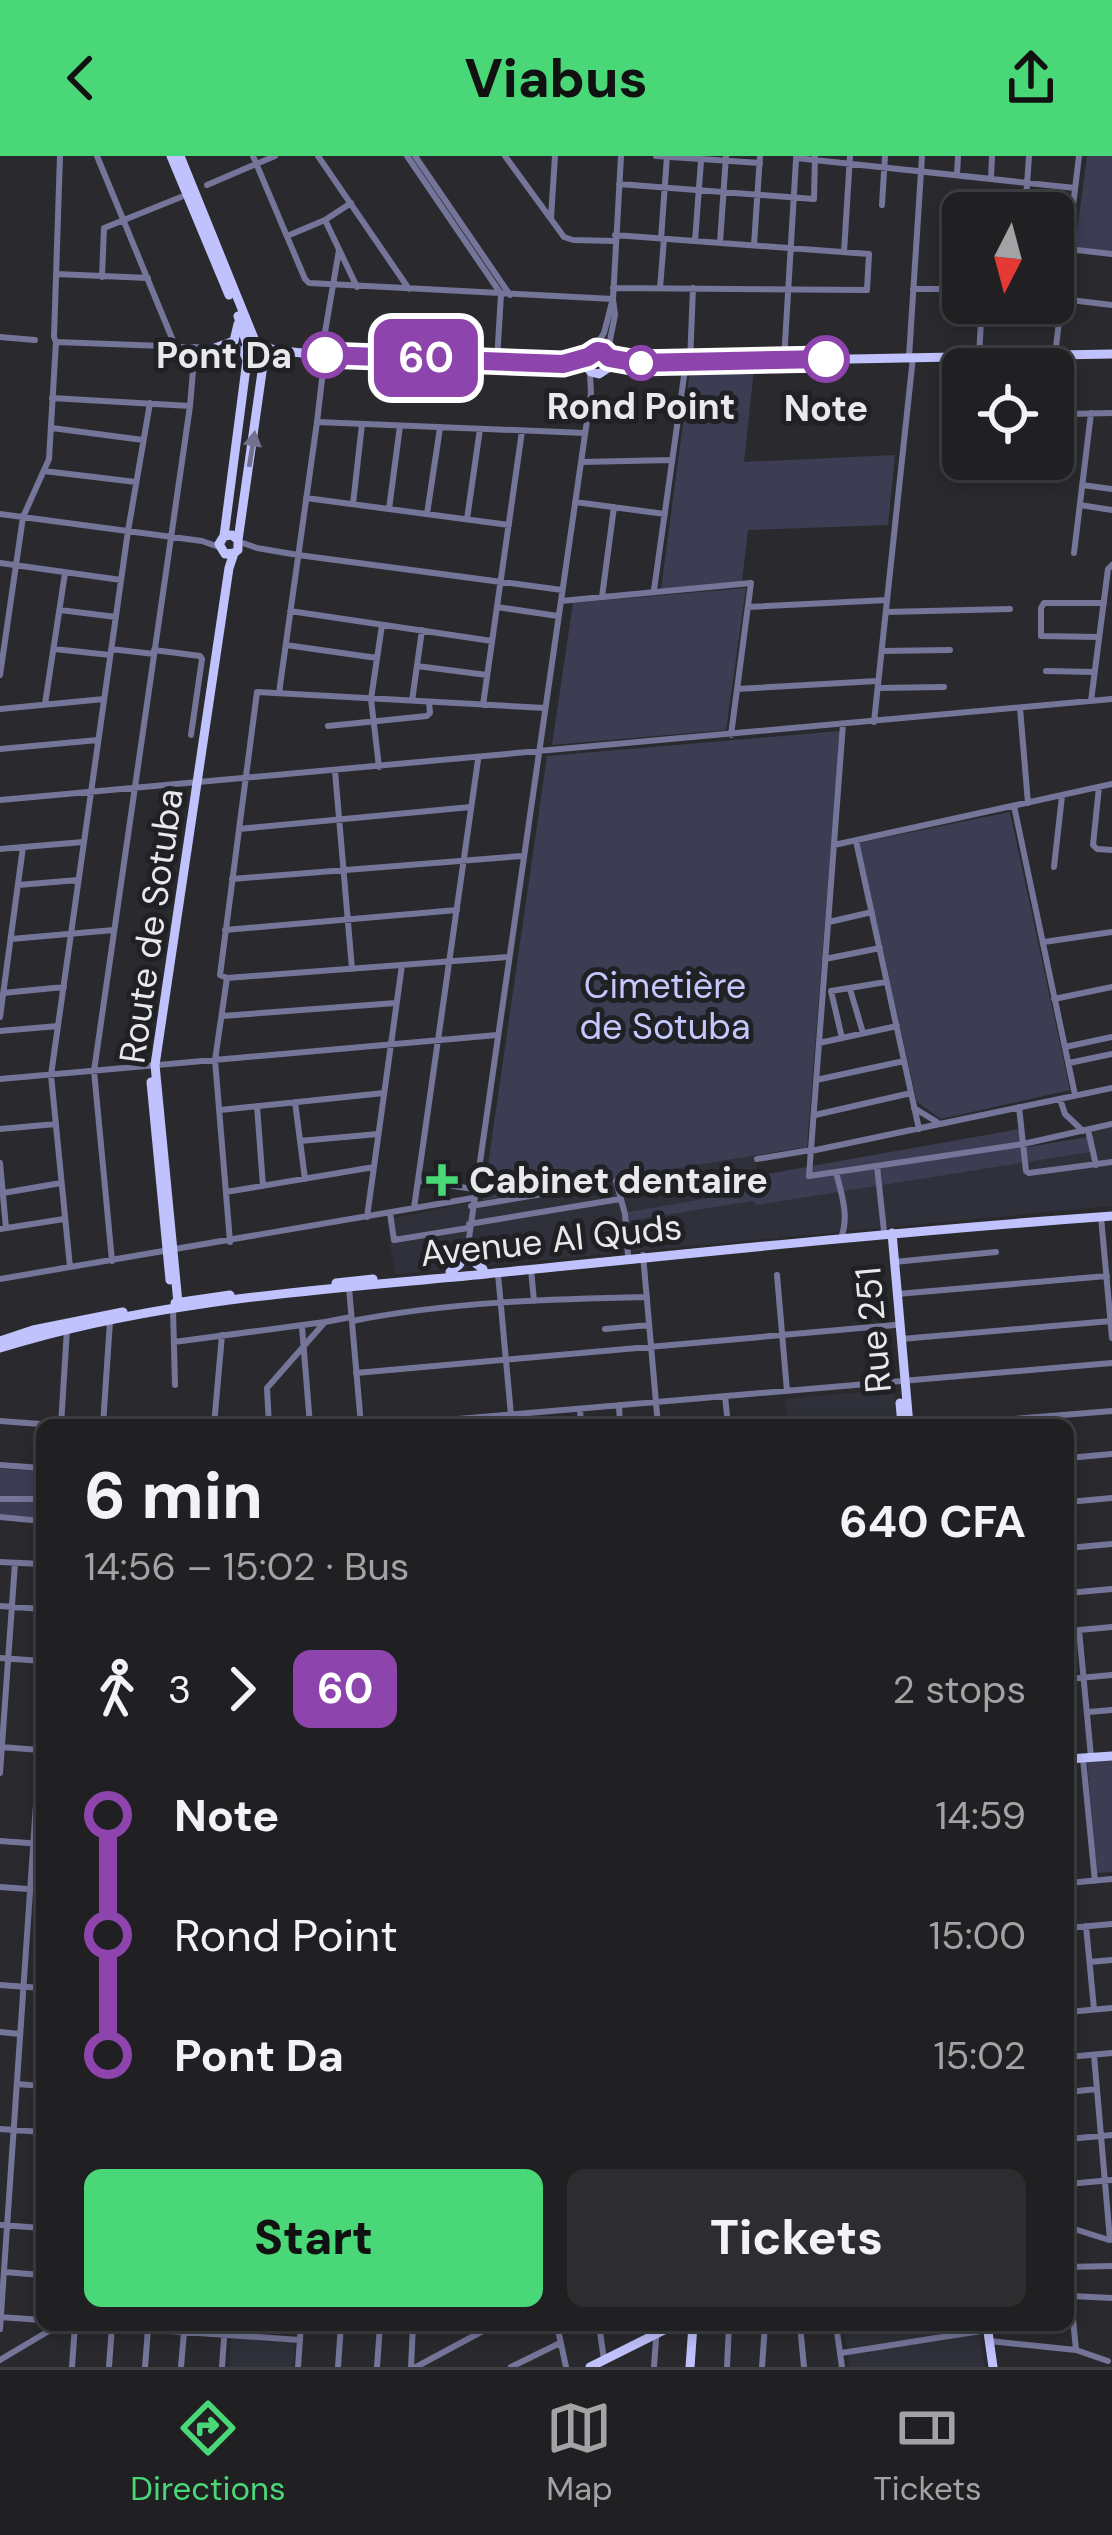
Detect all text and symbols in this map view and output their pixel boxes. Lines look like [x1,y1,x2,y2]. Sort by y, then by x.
text: Viabus [464,43,648,114]
icon: back [48,45,114,111]
icon: share [998,45,1064,111]
north arrow [942,192,1074,324]
map controls [942,192,1074,480]
line badge: 60 [372,319,480,397]
text: 60 [398,330,454,385]
place label: Pont Da [156,332,292,379]
marker: Pont Da [303,333,347,377]
marker: Note [804,337,848,381]
marker: Rond Point [625,347,657,379]
button: locate [942,348,1074,480]
place label: Rond Point [547,383,735,430]
place label: Note [784,385,868,432]
one-way arrow [243,430,262,468]
street label: Route de Sotuba [108,786,194,1066]
park label: Cimetière de Sotuba [580,962,750,1050]
place label: Cabinet dentaire [469,1157,768,1204]
marker: Cabinet dentaire [426,1164,458,1196]
street label: Avenue Al Quds [418,1203,684,1277]
street label: Rue 251 [844,1265,902,1395]
text: 6 min [84,1453,263,1538]
text: 640 CFA [839,1492,1026,1551]
text: 14:56 – 15:02 · Bus [84,1541,409,1592]
icon: walk [84,1656,150,1722]
icon: forward [209,1656,275,1722]
text: 60 [317,1661,373,1716]
text: 3 [168,1664,191,1715]
text: 2 stops [893,1664,1026,1715]
text: Note [174,1786,279,1845]
text: 14:59 [935,1790,1026,1841]
text: Rond Point [174,1906,398,1965]
text: 15:00 [929,1910,1026,1961]
text: Pont Da [174,2026,344,2085]
text: 15:02 [933,2030,1026,2081]
button: Start [84,2169,543,2307]
button: Tickets [567,2169,1026,2307]
tab: Directions [130,2395,286,2510]
tab: Map [546,2395,613,2510]
tab: Tickets [873,2395,982,2510]

